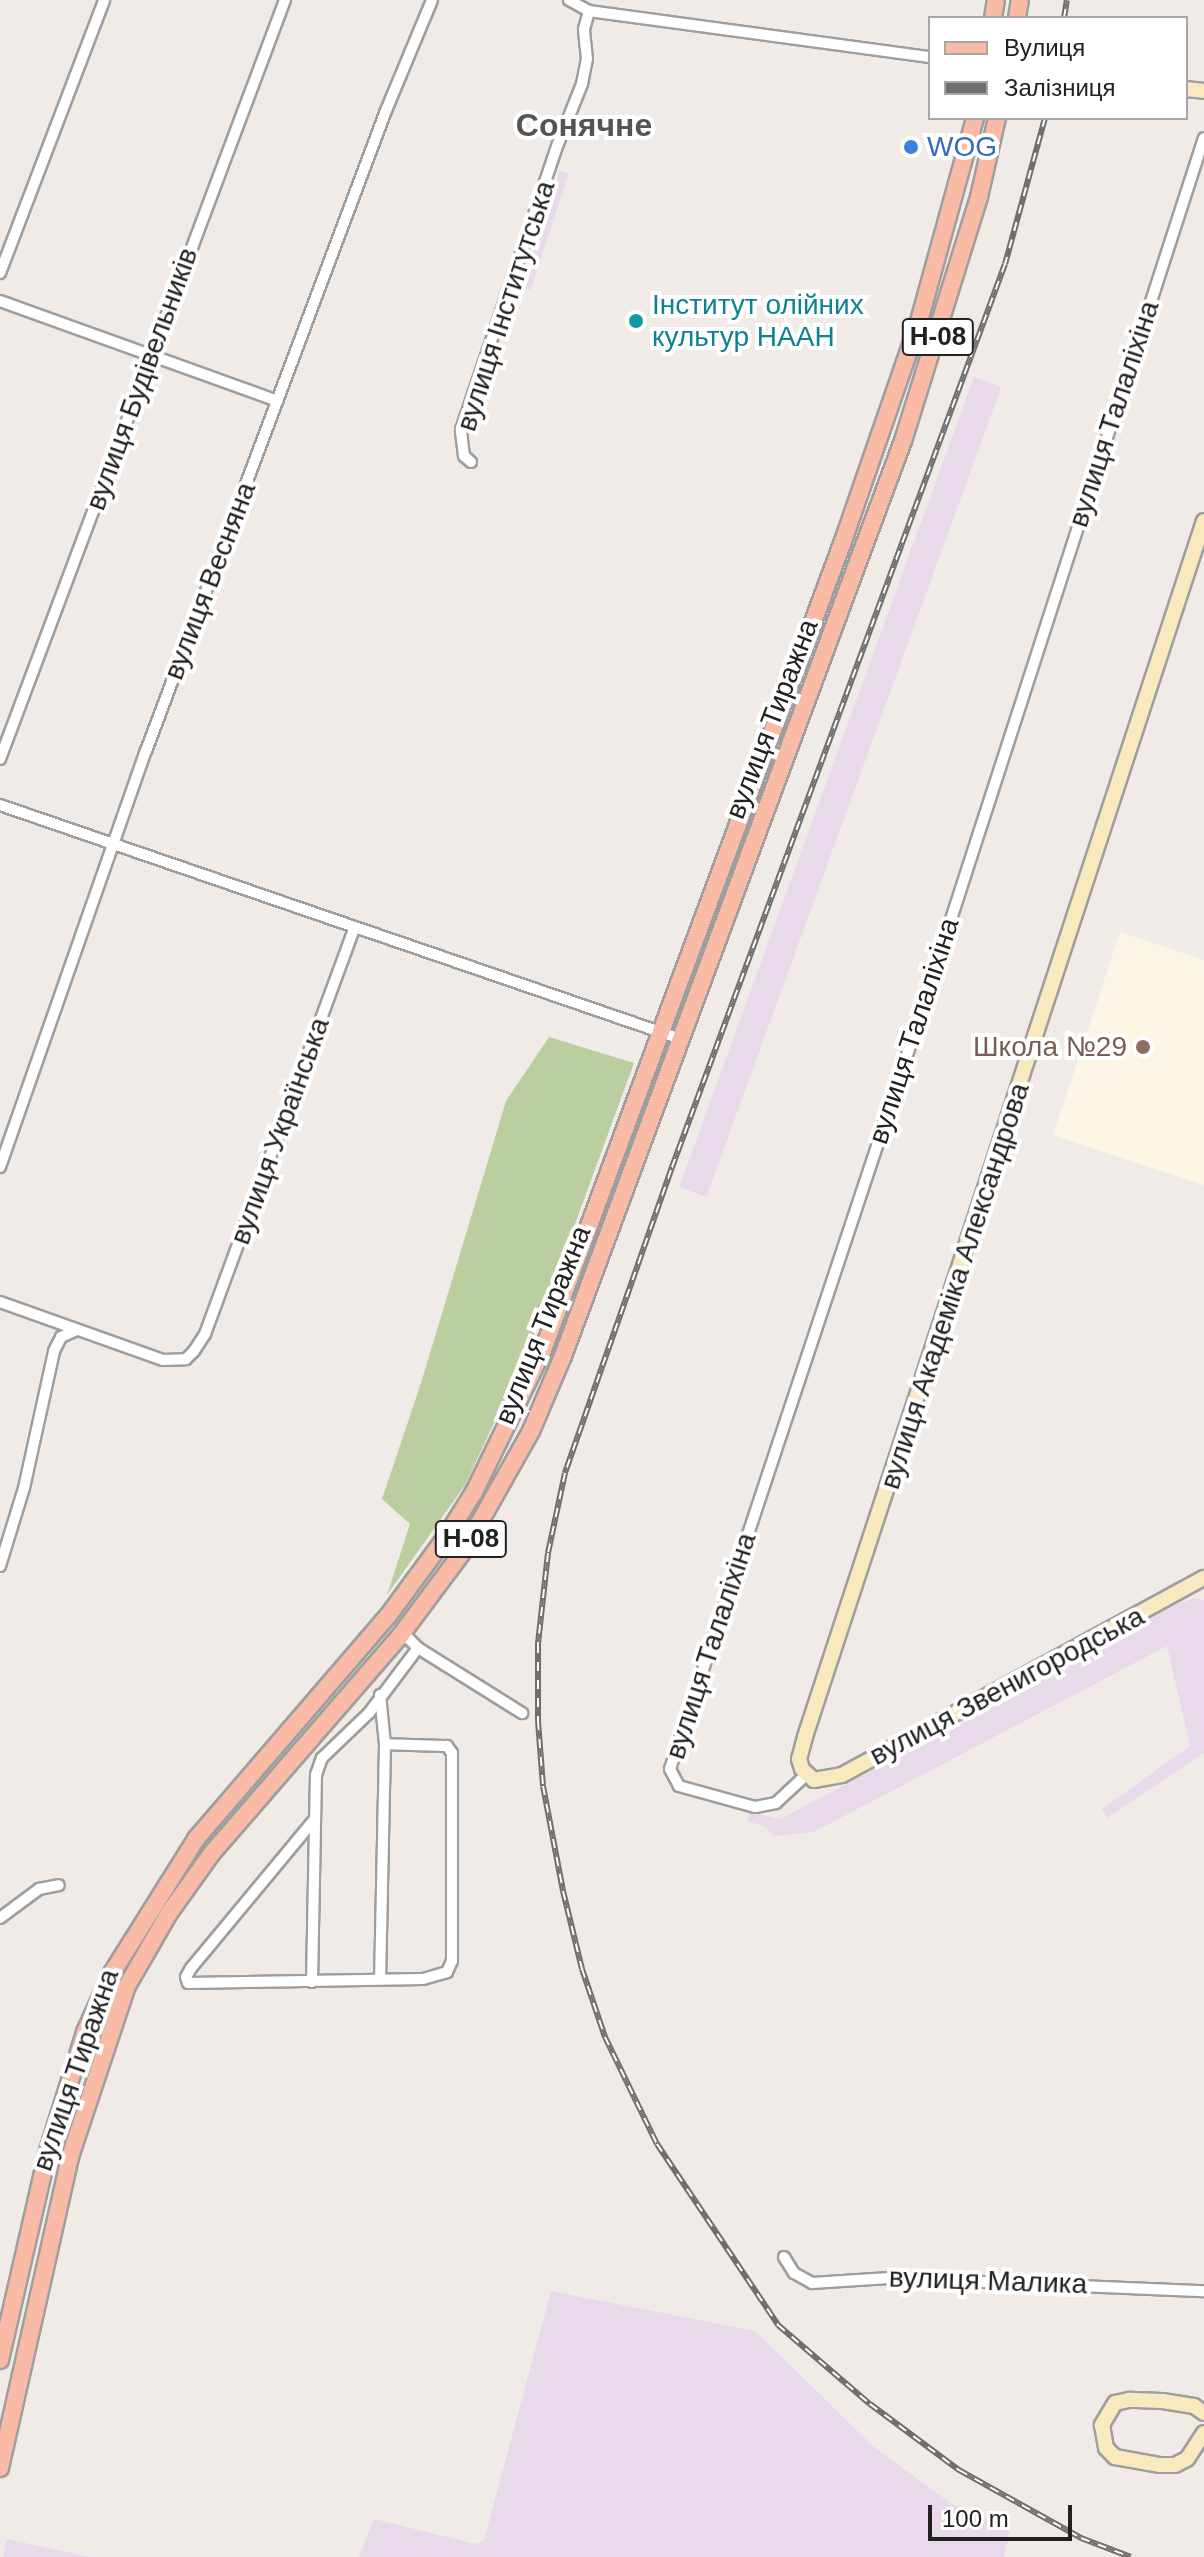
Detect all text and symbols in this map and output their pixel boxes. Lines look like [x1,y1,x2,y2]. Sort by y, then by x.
legend [928,16,1188,120]
text: Вулиця [1004,34,1085,61]
text: Залізниця [1004,74,1116,101]
district label: Сонячне [516,106,652,144]
place label: WOG [927,130,997,164]
marker: WOG [902,138,920,156]
street label: вулиця Інститутська [450,177,562,435]
street label: вулиця Будівельників [79,243,205,515]
place label: Інститут олійних культур НААН [652,288,864,354]
street label: вулиця Талаліхіна [1062,297,1166,531]
marker: Інститут олійних культур НААН [627,312,645,330]
road number: Н-08 [900,315,976,359]
street label: вулиця Весняна [157,478,263,684]
street label: вулиця Тиражна [719,614,825,824]
street label: вулиця Талаліхіна [862,914,966,1148]
street label: вулиця Українська [223,1013,337,1249]
place label: Школа №29 [973,1030,1127,1064]
marker: Школа №29 [1134,1038,1152,1056]
street label: вулиця Академіка Александрова [873,1079,1037,1493]
street label: вулиця Тиражна [488,1221,598,1429]
road number: Н-08 [433,1517,509,1561]
street label: вулиця Талаліхіна [659,1529,763,1763]
street label: вулиця Звенигородська [864,1599,1150,1773]
street label: вулиця Тиражна [26,1965,126,2175]
street label: вулиця Малика [888,2261,1088,2301]
scale bar [932,2489,1076,2539]
text: 100 m [942,2505,1009,2532]

